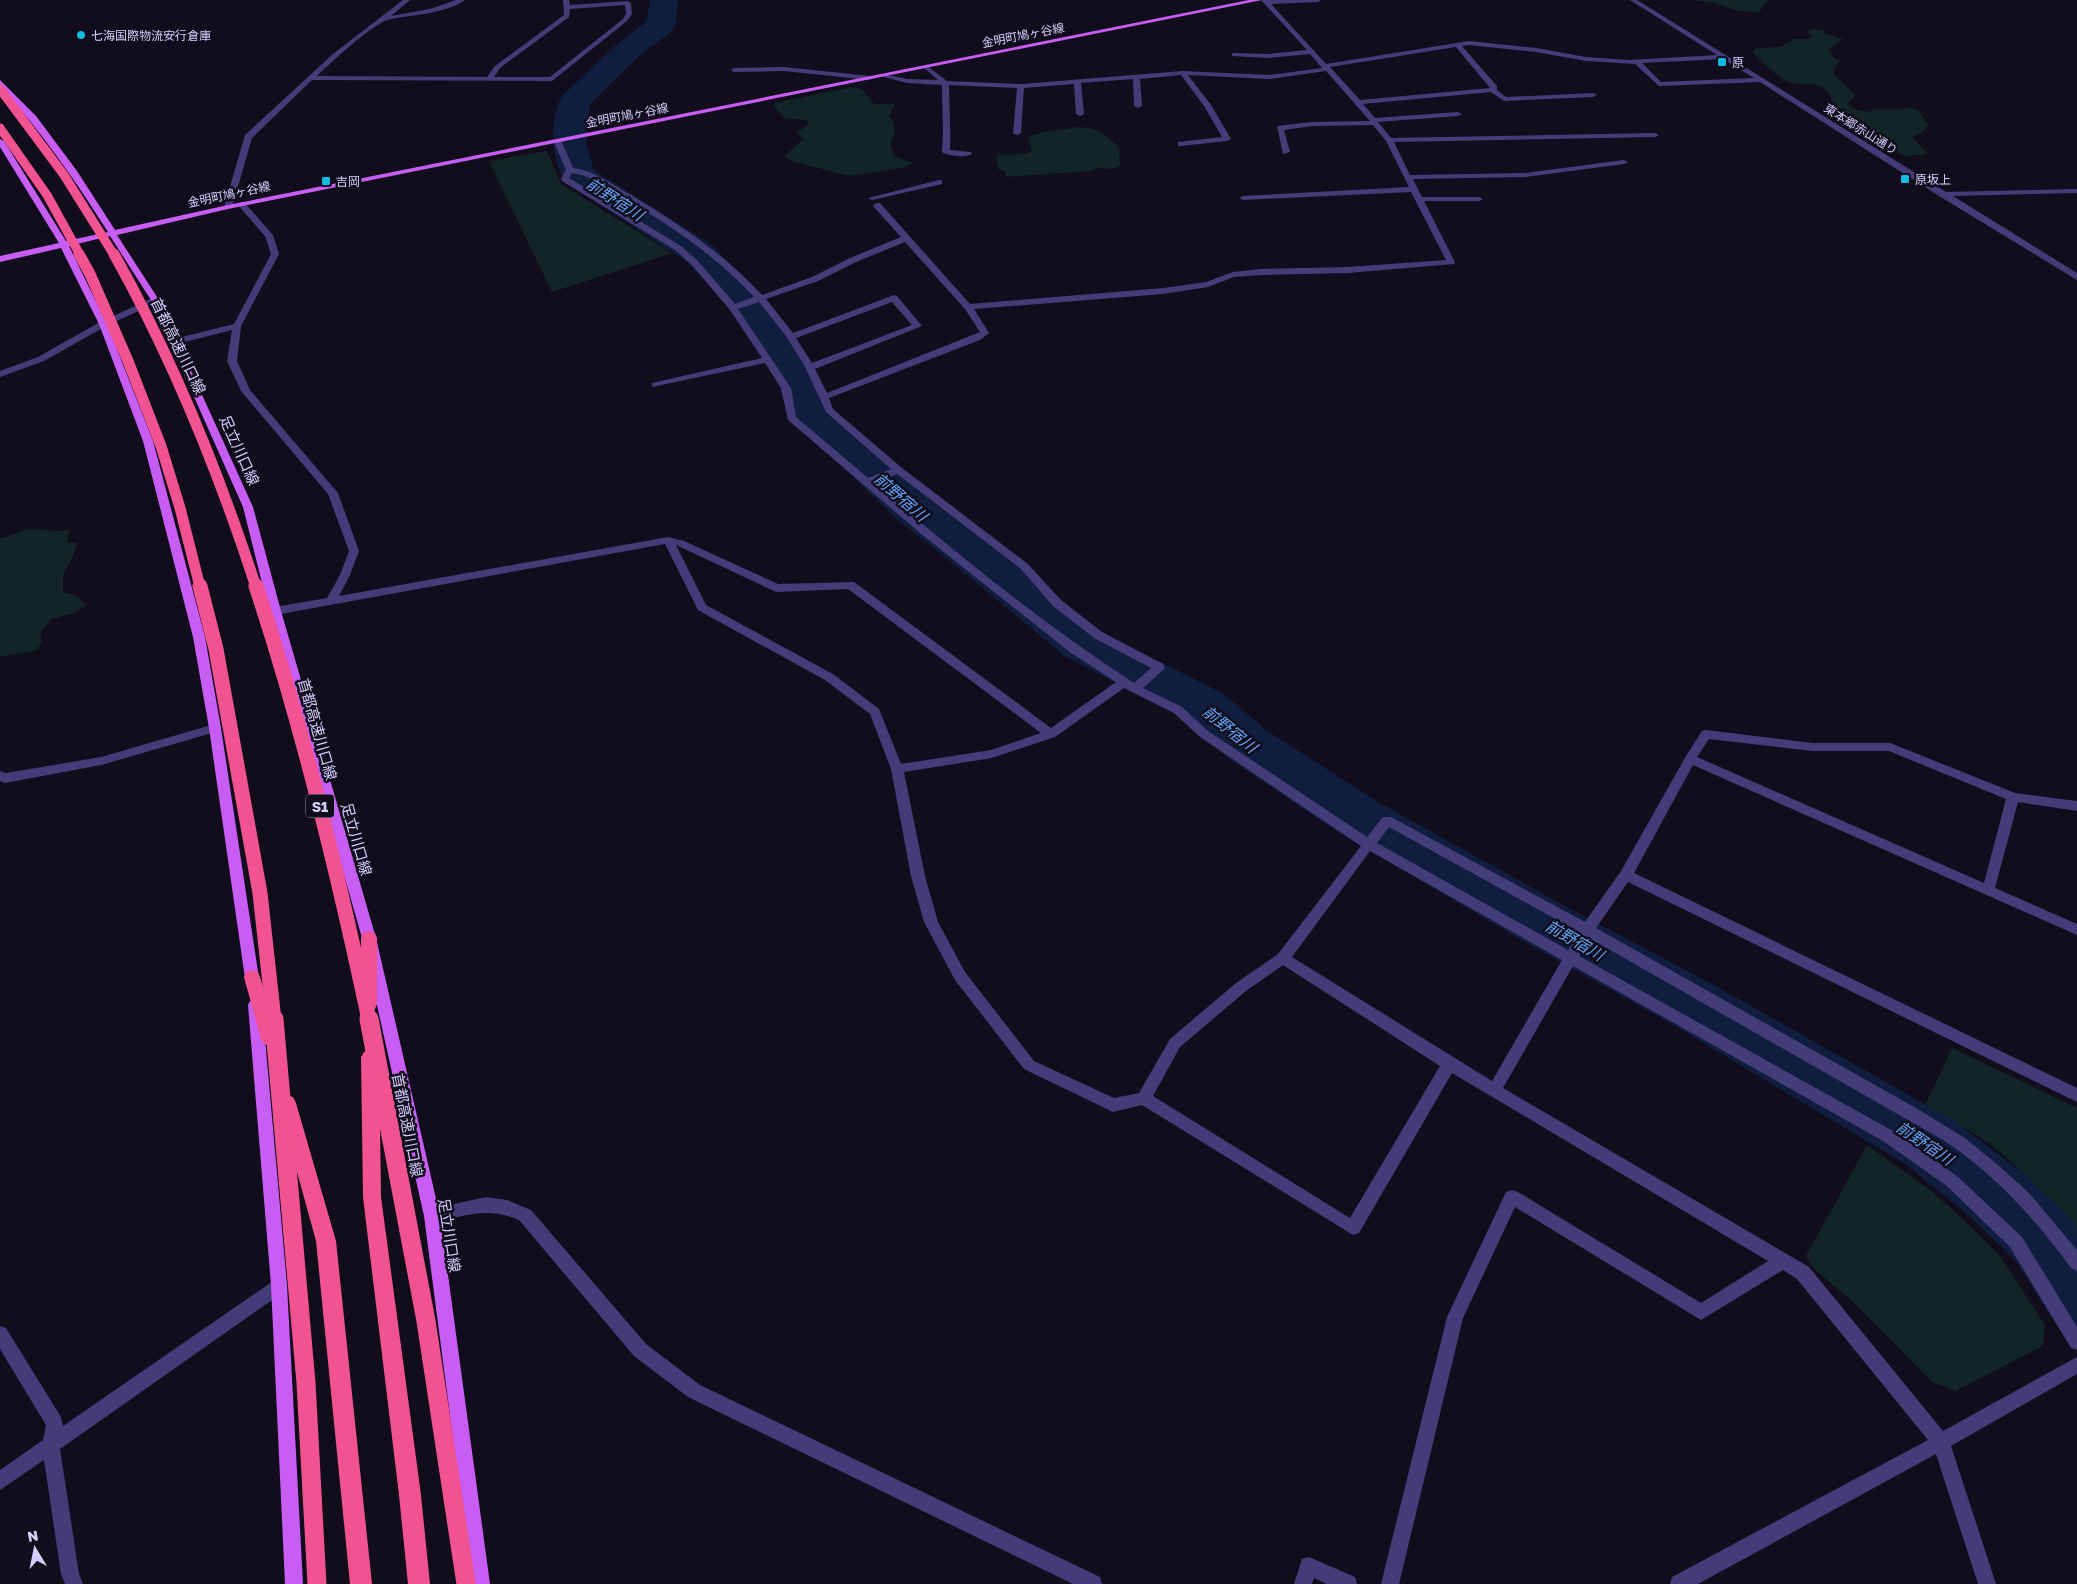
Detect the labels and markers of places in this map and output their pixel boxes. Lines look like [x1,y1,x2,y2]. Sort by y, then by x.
place label: 七海国際物流安行倉庫 [91,28,211,43]
marker: 七海国際物流安行倉庫 [75,29,87,41]
place label: 原 [1732,55,1744,70]
marker: 原 [1716,56,1728,68]
place label: 原坂上 [1915,172,1951,187]
marker: 原坂上 [1899,173,1911,185]
place label: 吉岡 [336,174,360,189]
marker: 吉岡 [320,175,332,187]

